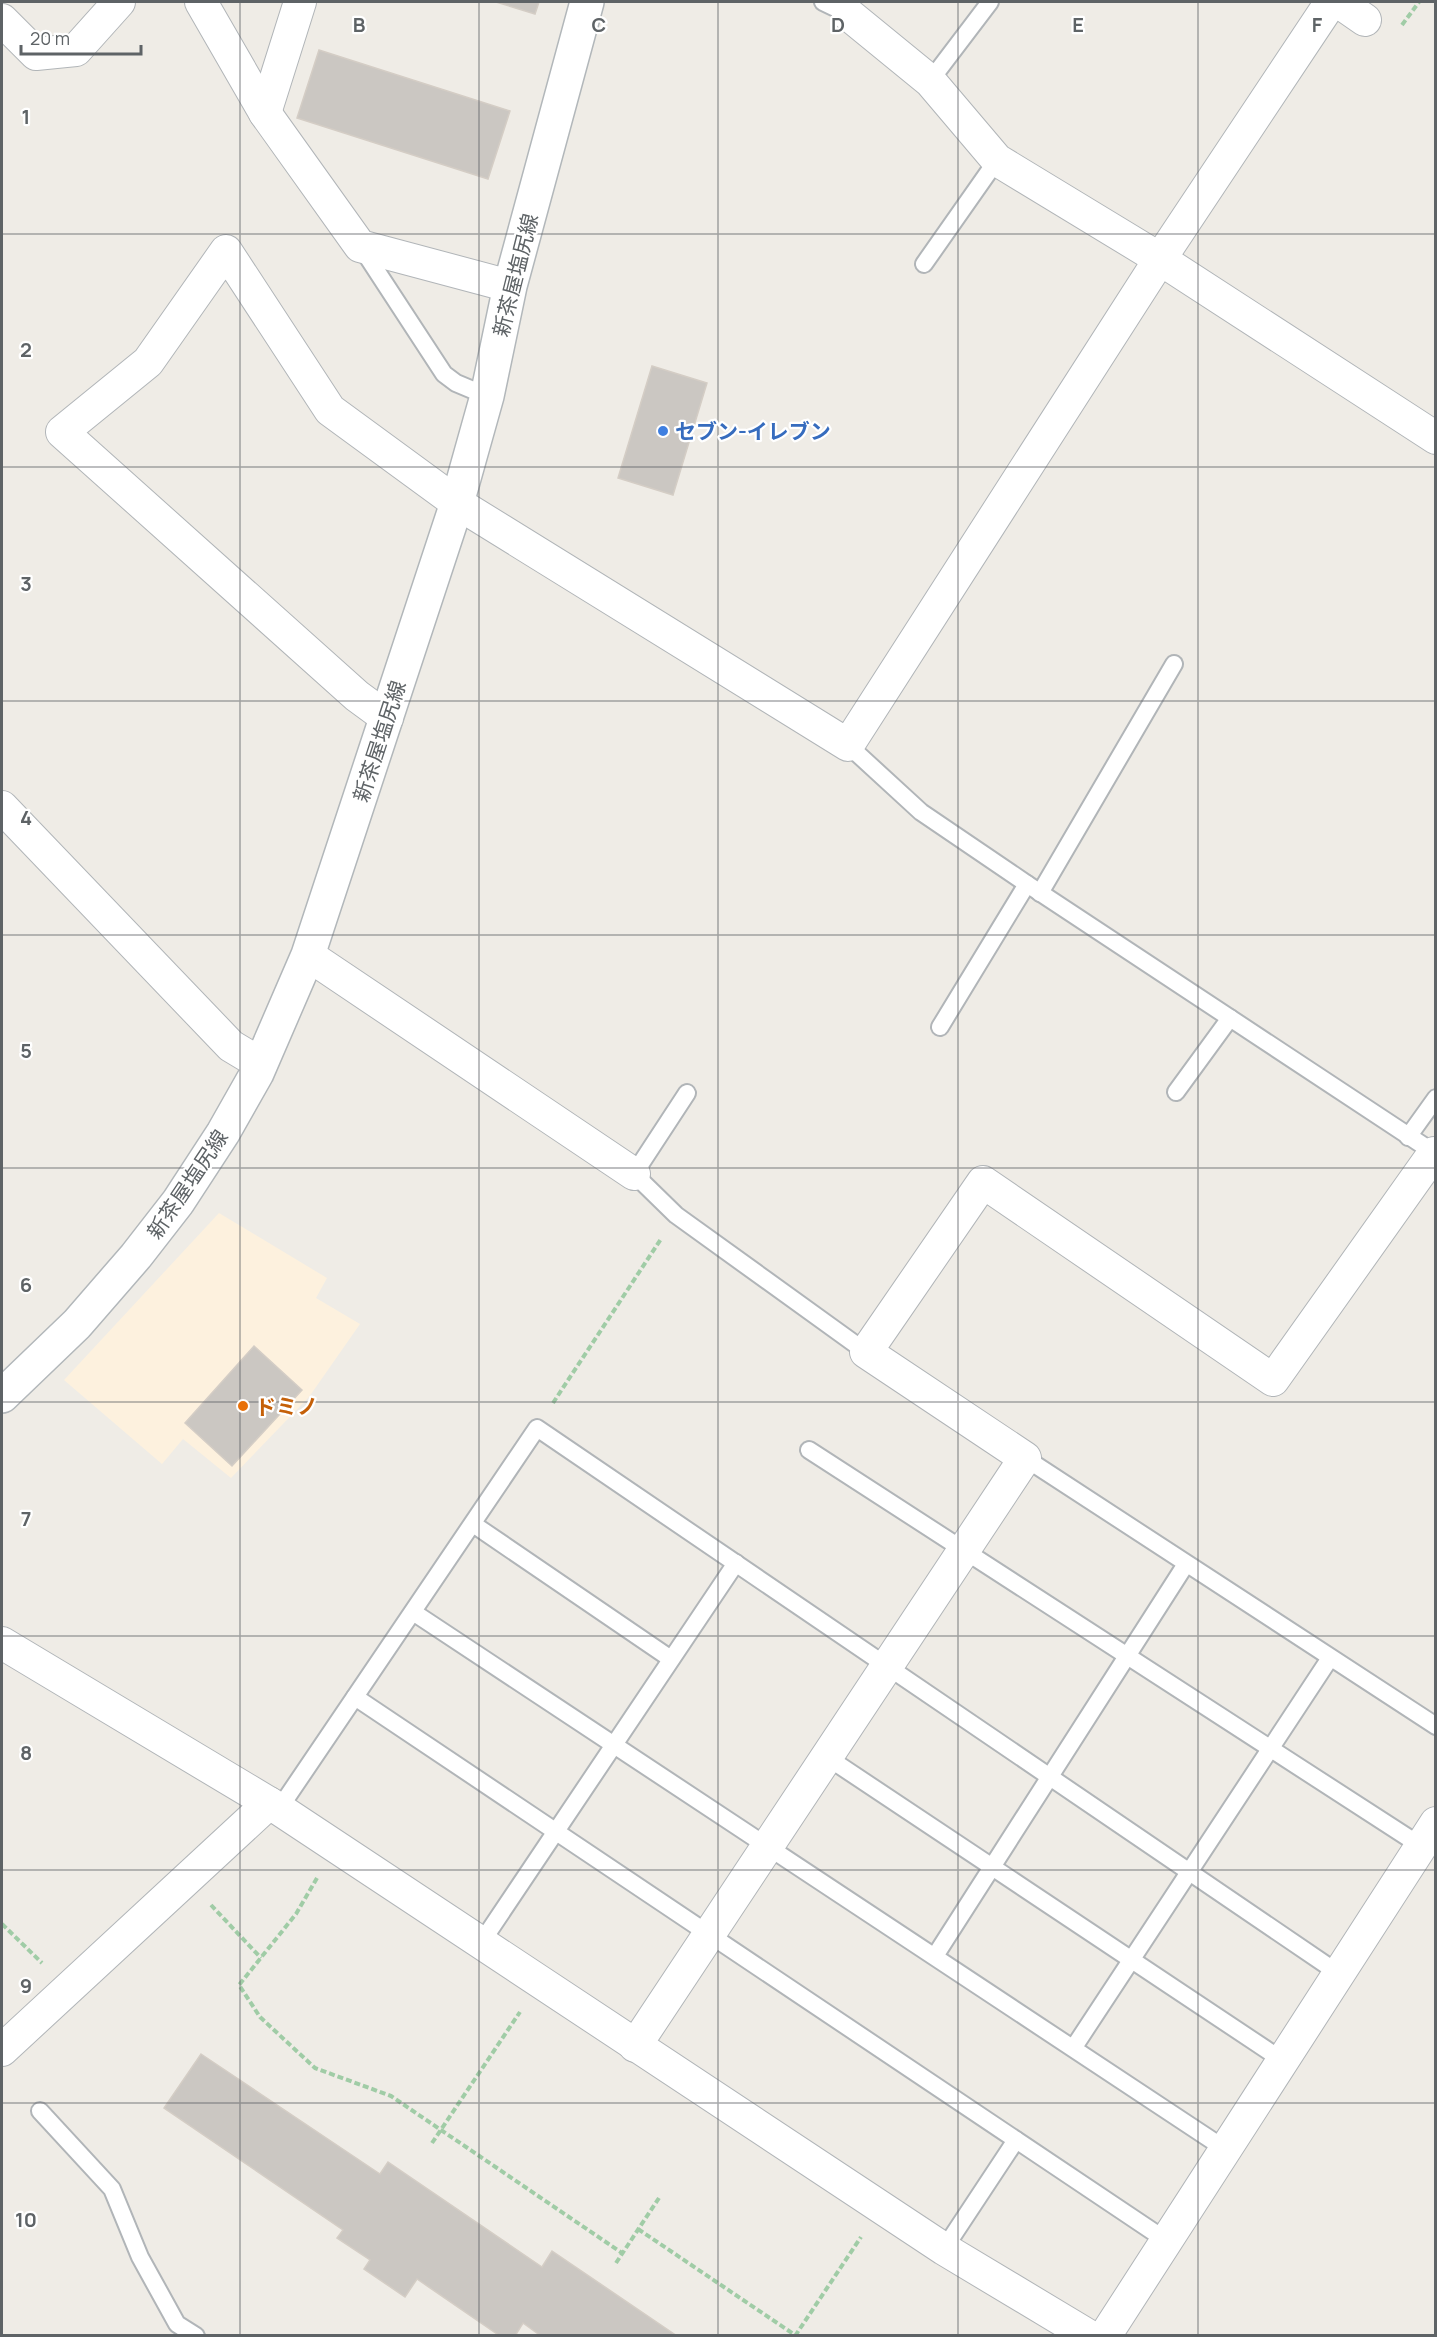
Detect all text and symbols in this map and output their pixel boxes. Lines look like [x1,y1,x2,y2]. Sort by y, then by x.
text: B [353,11,366,38]
text: C [592,11,606,38]
text: D [831,11,845,38]
text: E [1072,11,1084,38]
text: F [1312,11,1323,38]
scale bar [21,18,141,56]
text: 20 m [30,26,70,50]
text: 1 [22,103,30,130]
street label: 新茶屋塩尻線 [486,210,544,340]
text: 2 [20,336,32,363]
place label: セブン-イレブン [675,417,831,445]
marker: セブン-イレブン [656,424,670,438]
text: 3 [20,570,32,597]
street label: 新茶屋塩尻線 [346,677,412,805]
text: 4 [20,804,32,831]
text: 5 [20,1037,32,1064]
street label: 新茶屋塩尻線 [140,1124,234,1244]
text: 6 [20,1271,32,1298]
place label: ドミノ [255,1392,318,1420]
marker: ドミノ [236,1399,250,1413]
text: 7 [21,1505,31,1532]
text: 8 [20,1739,32,1766]
text: 9 [20,1972,32,1999]
text: 10 [15,2206,37,2233]

